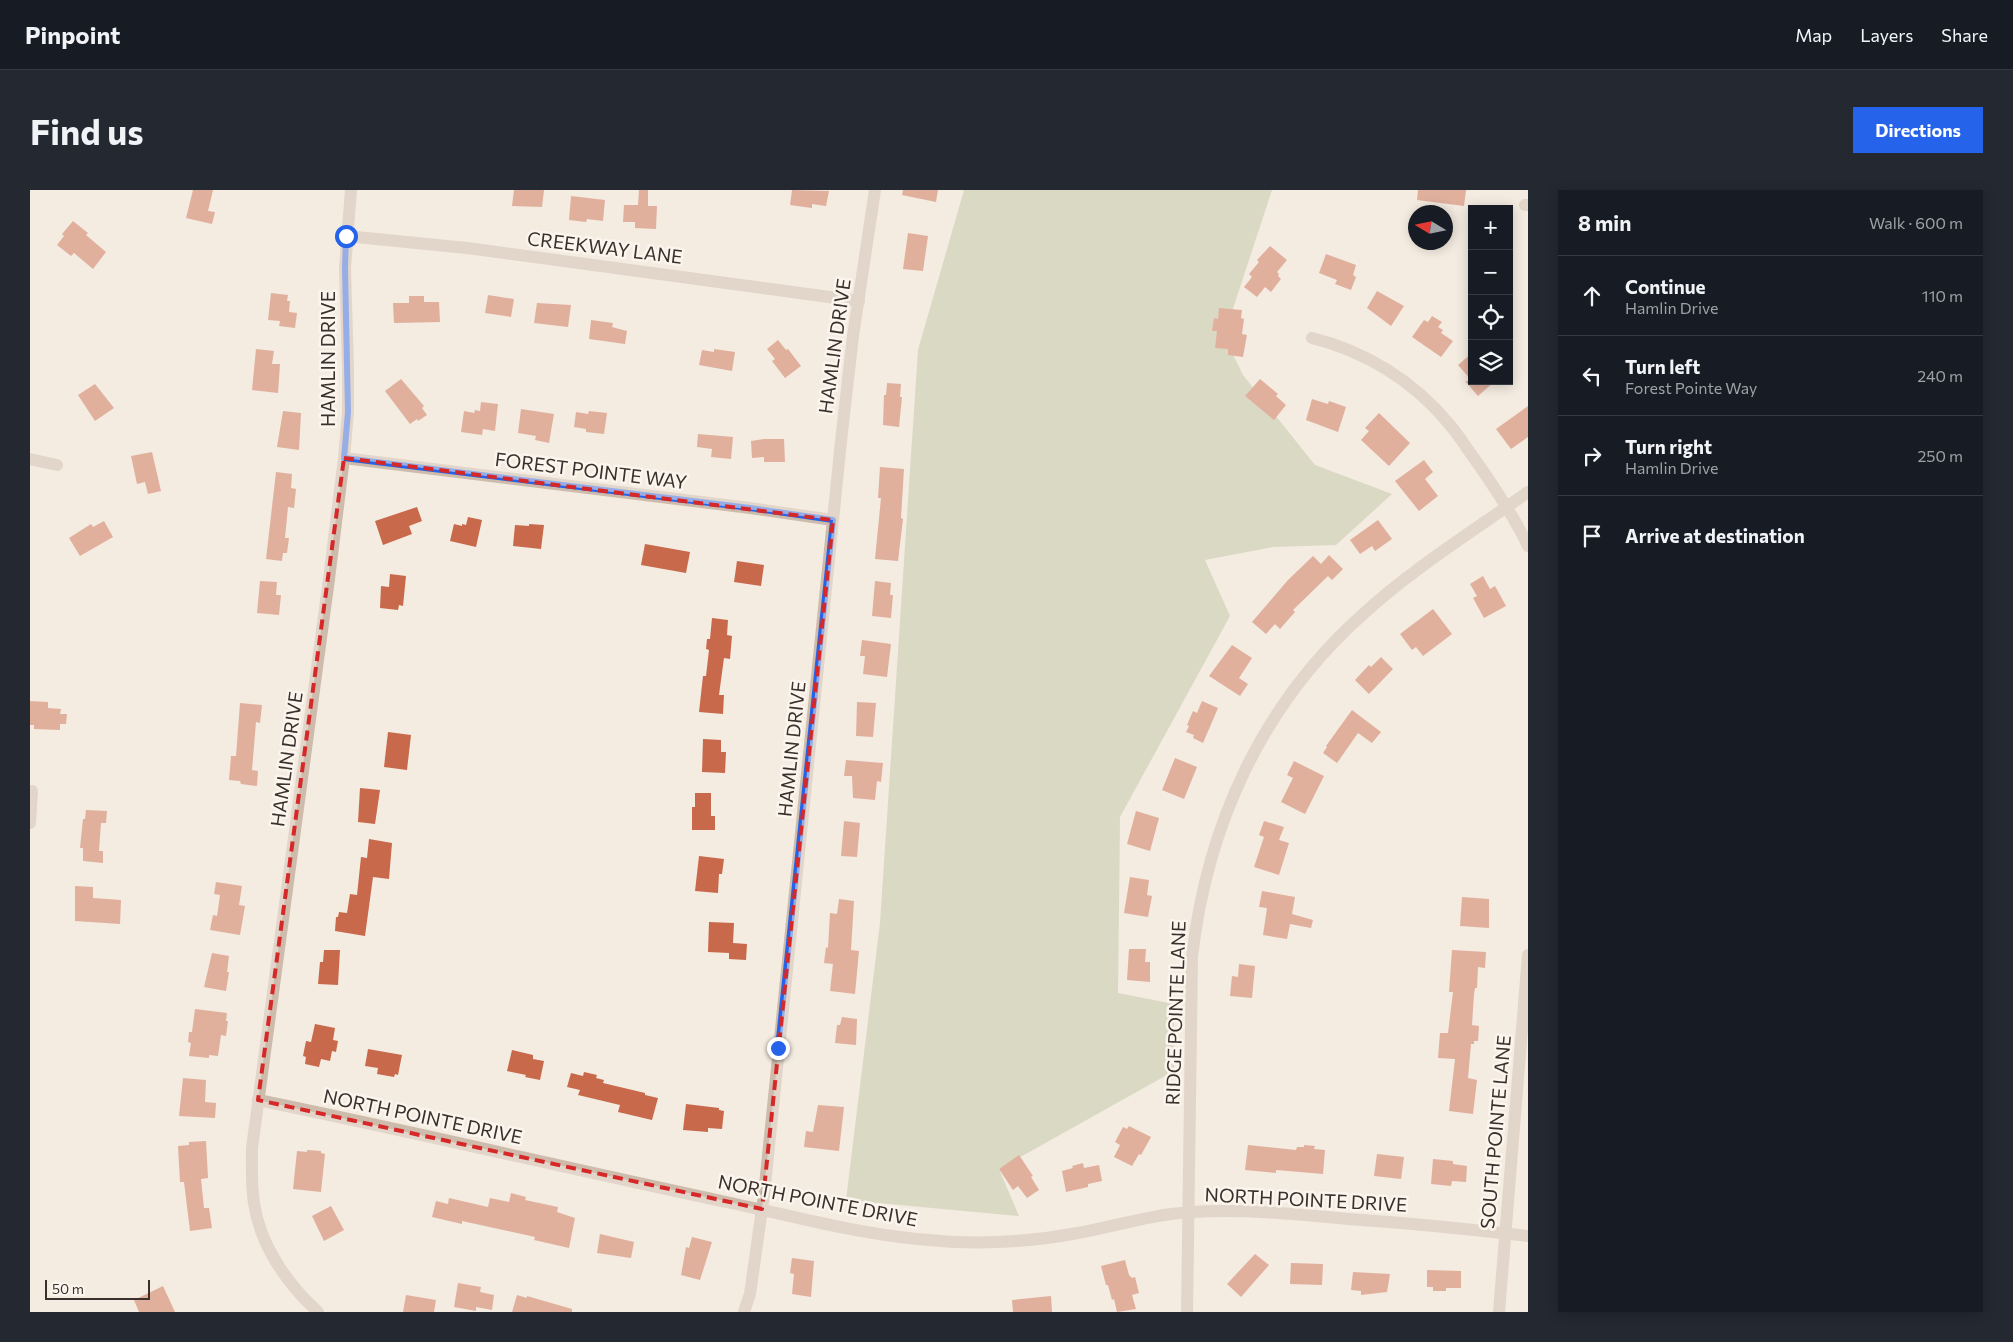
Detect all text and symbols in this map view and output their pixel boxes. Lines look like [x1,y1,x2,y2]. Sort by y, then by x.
text: Pinpoint [25,20,120,49]
text: Map [1795,24,1832,46]
text: Layers [1860,24,1913,46]
text: Share [1941,24,1988,46]
button: Directions [1853,107,1983,153]
text: Find us [30,109,144,152]
north arrow [1408,205,1453,250]
map controls [1468,205,1513,385]
button: + [1468,205,1513,250]
text: 8 min [1578,210,1631,235]
text: Walk · 600 m [1869,213,1963,232]
route start [335,225,358,248]
street label: CREEKWAY LANE [526,226,684,268]
button: − [1468,250,1513,295]
text: Continue [1625,275,1705,298]
street label: HAMLIN DRIVE [813,277,855,415]
icon: ahead [1578,282,1606,310]
text: 110 m [1922,286,1963,305]
street label: HAMLIN DRIVE [316,291,339,427]
button: locate [1468,295,1513,340]
text: Hamlin Drive [1625,298,1718,317]
button: layers [1468,340,1513,385]
text: Turn left [1625,355,1700,378]
icon: left [1578,362,1606,390]
text: 240 m [1917,366,1963,385]
text: Forest Pointe Way [1625,378,1757,397]
text: Turn right [1625,435,1712,458]
icon: right [1578,442,1606,470]
text: 250 m [1917,446,1963,465]
street label: FOREST POINTE WAY [494,447,688,493]
text: Hamlin Drive [1625,458,1718,477]
icon: arrive [1578,522,1606,550]
text: Arrive at destination [1625,524,1805,547]
street label: HAMLIN DRIVE [772,680,810,818]
street label: HAMLIN DRIVE [265,690,307,828]
street label: RIDGE POINTE LANE [1160,920,1190,1106]
street label: SOUTH POINTE LANE [1475,1034,1515,1230]
route end [767,1037,790,1060]
street label: NORTH POINTE DRIVE [321,1084,525,1148]
street label: NORTH POINTE DRIVE [716,1169,920,1231]
street label: NORTH POINTE DRIVE [1204,1182,1408,1216]
scale bar [45,1277,150,1300]
text: 50 m [52,1280,84,1297]

